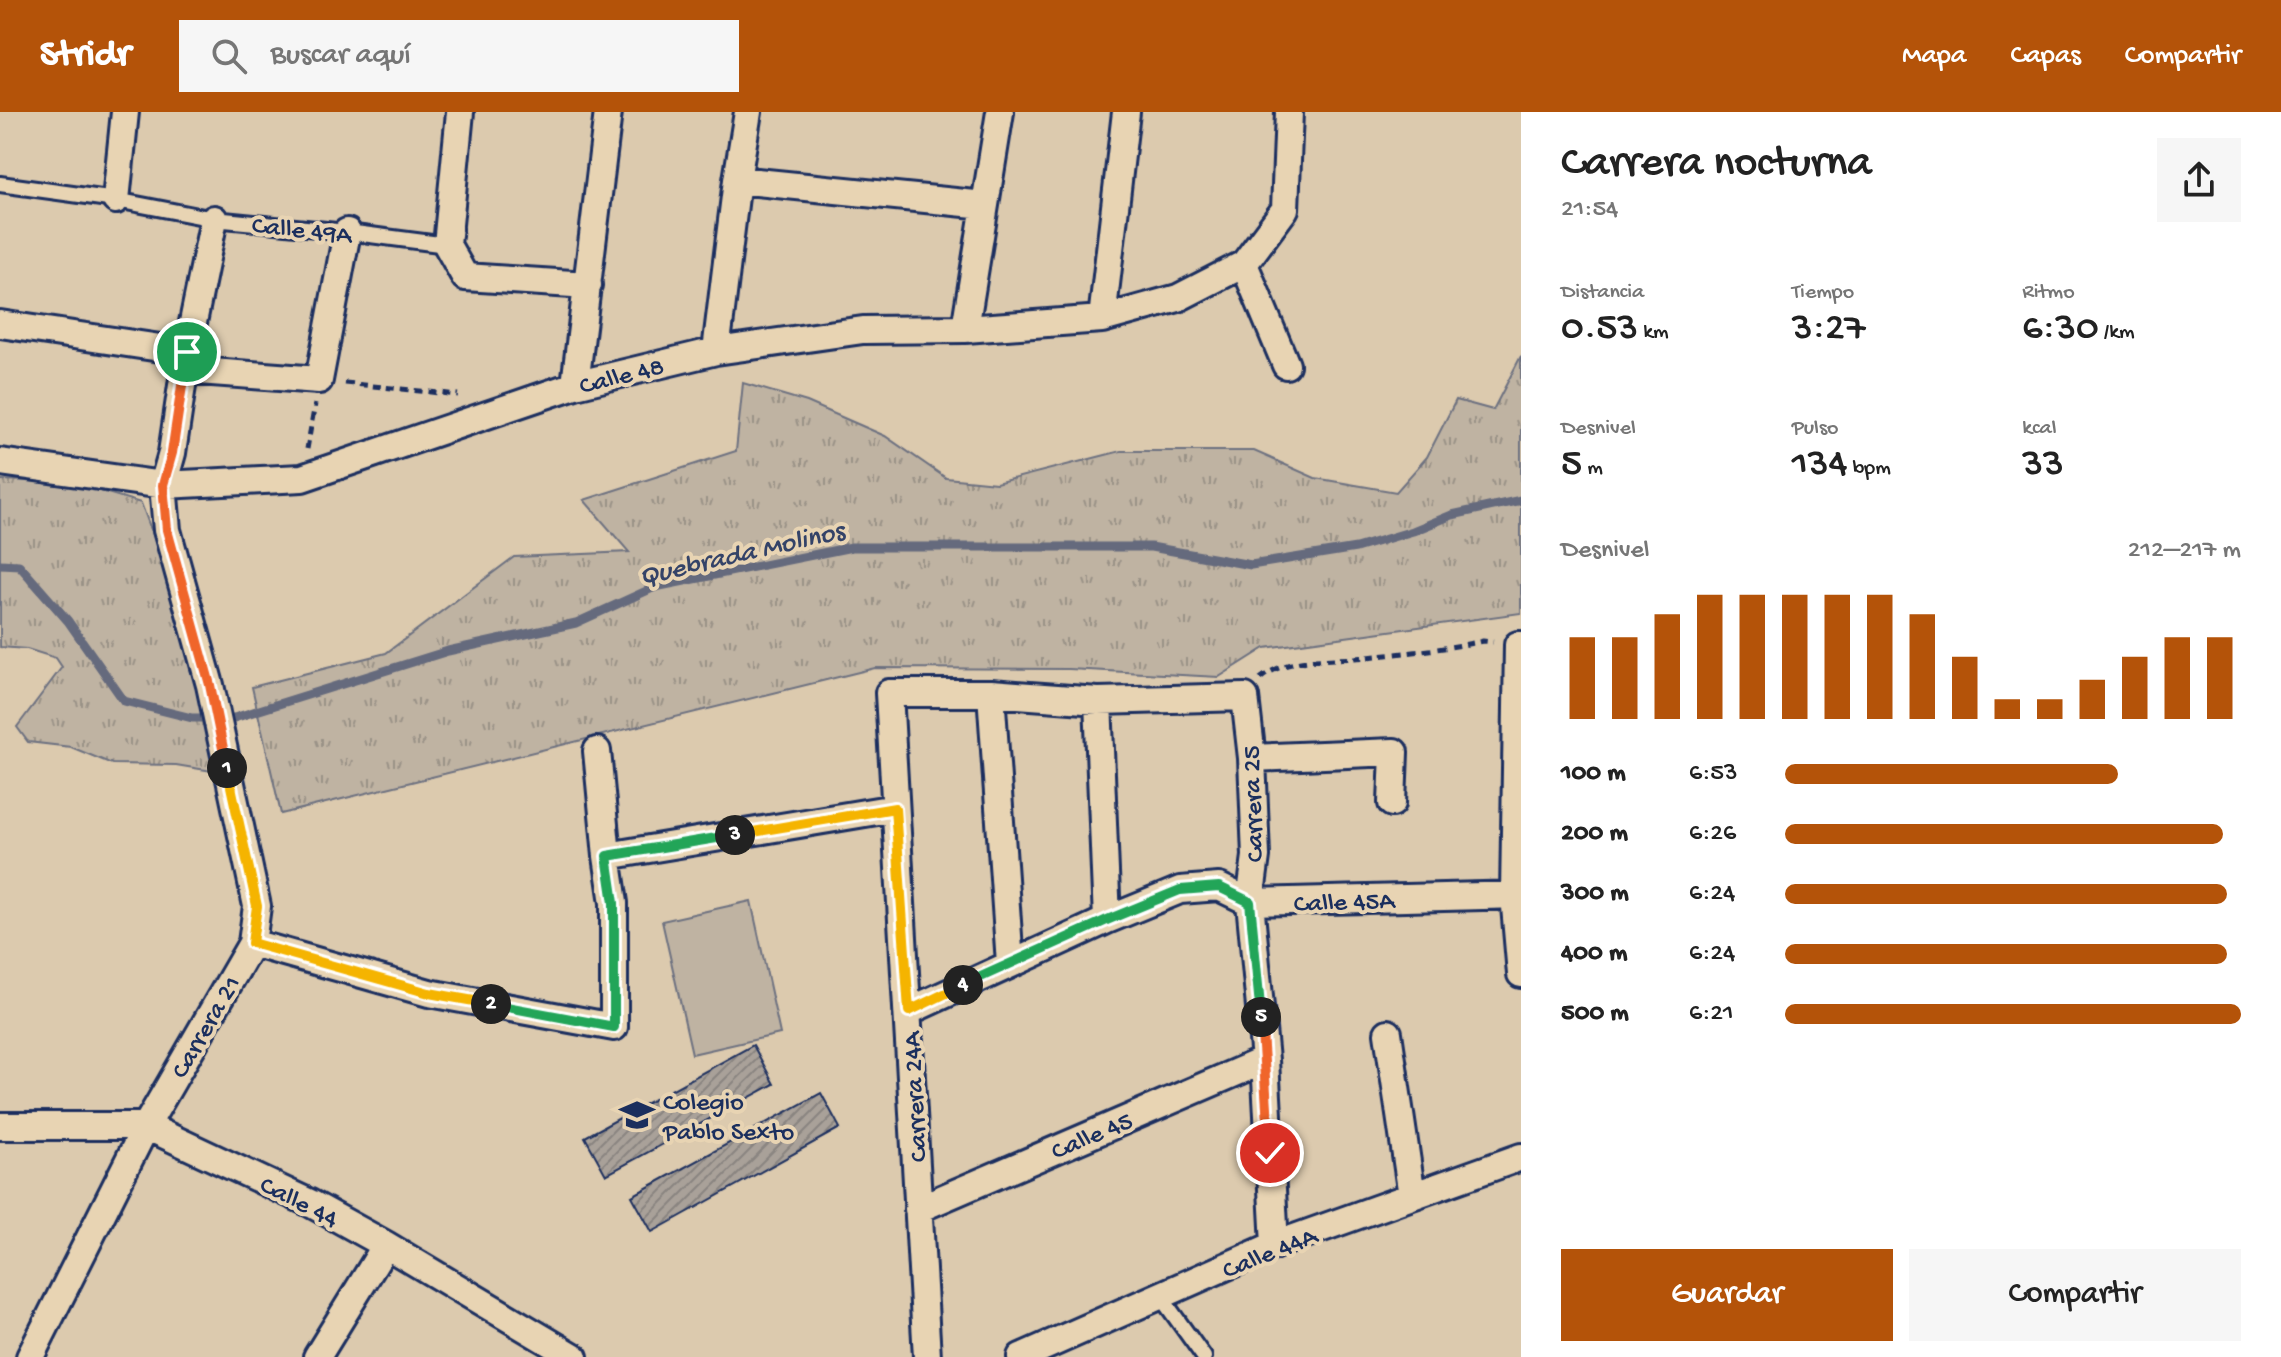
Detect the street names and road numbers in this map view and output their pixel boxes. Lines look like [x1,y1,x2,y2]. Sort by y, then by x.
street label: Calle 49A [250,212,355,253]
street label: Calle 48 [577,353,668,404]
street label: Carrera 25 [1238,745,1273,863]
street label: Calle 45A [1293,887,1397,922]
street label: Carrera 21 [166,971,250,1085]
street label: Carrera 24A [899,1029,936,1163]
street label: Calle 45 [1047,1107,1138,1169]
street label: Calle 44 [253,1171,342,1237]
street label: Calle 44A [1219,1222,1324,1288]

